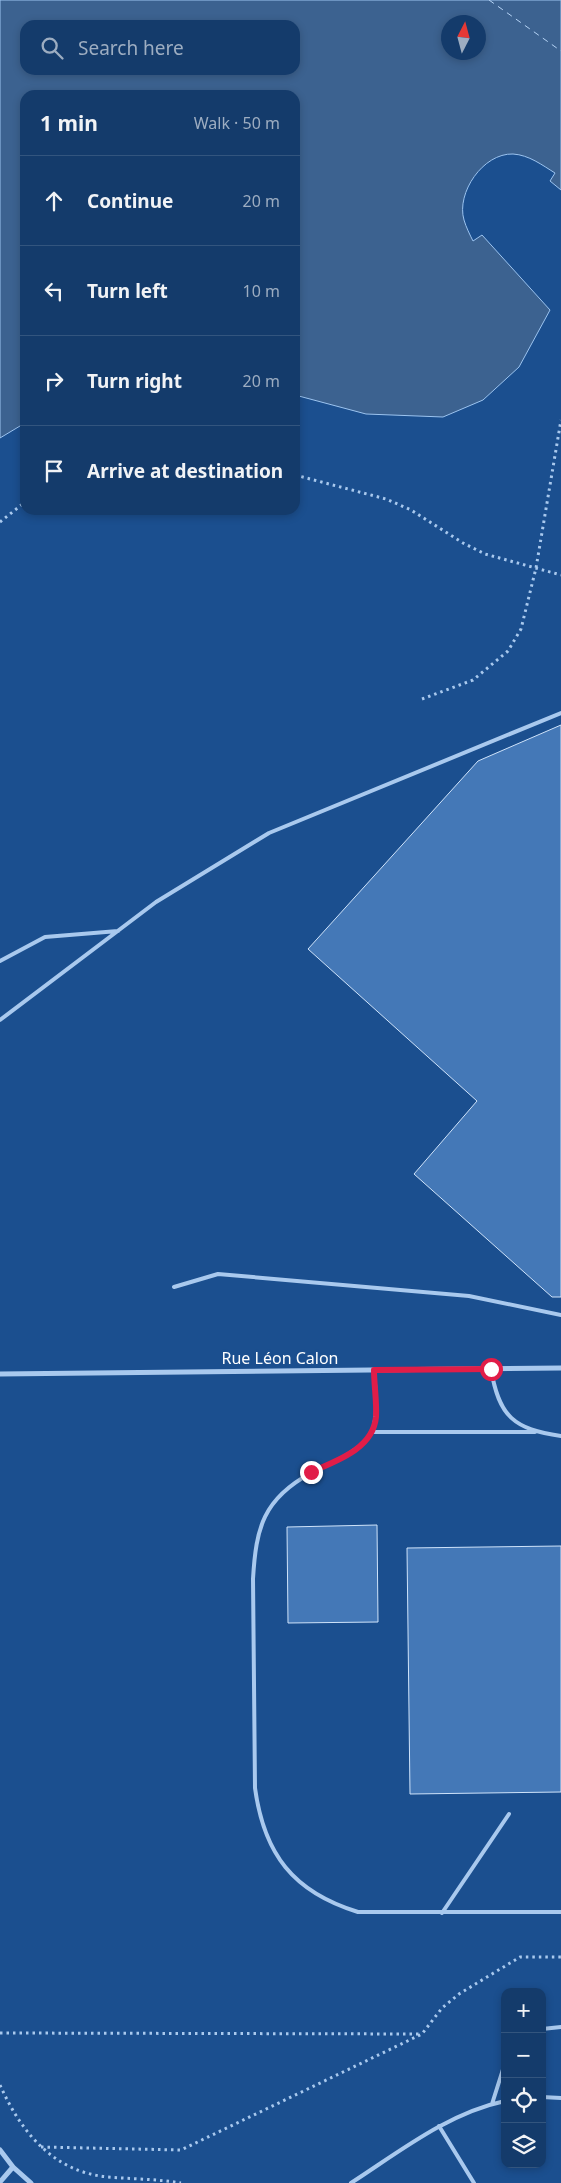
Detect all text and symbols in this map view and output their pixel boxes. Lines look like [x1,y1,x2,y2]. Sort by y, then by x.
north arrow [441,15,486,60]
search box [20,20,300,75]
icon: search [38,34,66,62]
text: Search here [78,35,184,61]
text: 1 min [40,109,98,137]
text: Walk · 50 m [194,112,280,134]
icon: ahead [40,187,68,215]
text: Continue [87,188,173,214]
text: 20 m [243,190,280,212]
icon: left [40,277,68,305]
text: Turn left [87,278,168,304]
text: 10 m [243,280,280,302]
icon: right [40,367,68,395]
text: Turn right [87,368,182,394]
text: 20 m [243,370,280,392]
icon: arrive [40,457,68,485]
text: Arrive at destination [87,458,283,484]
street label: Rue Léon Calon [222,1347,338,1369]
route start [480,1358,503,1381]
route end [300,1461,323,1484]
map controls [501,1988,546,2168]
button: + [501,1988,546,2033]
button: − [501,2033,546,2078]
button: locate [501,2078,546,2123]
button: layers [501,2123,546,2168]

